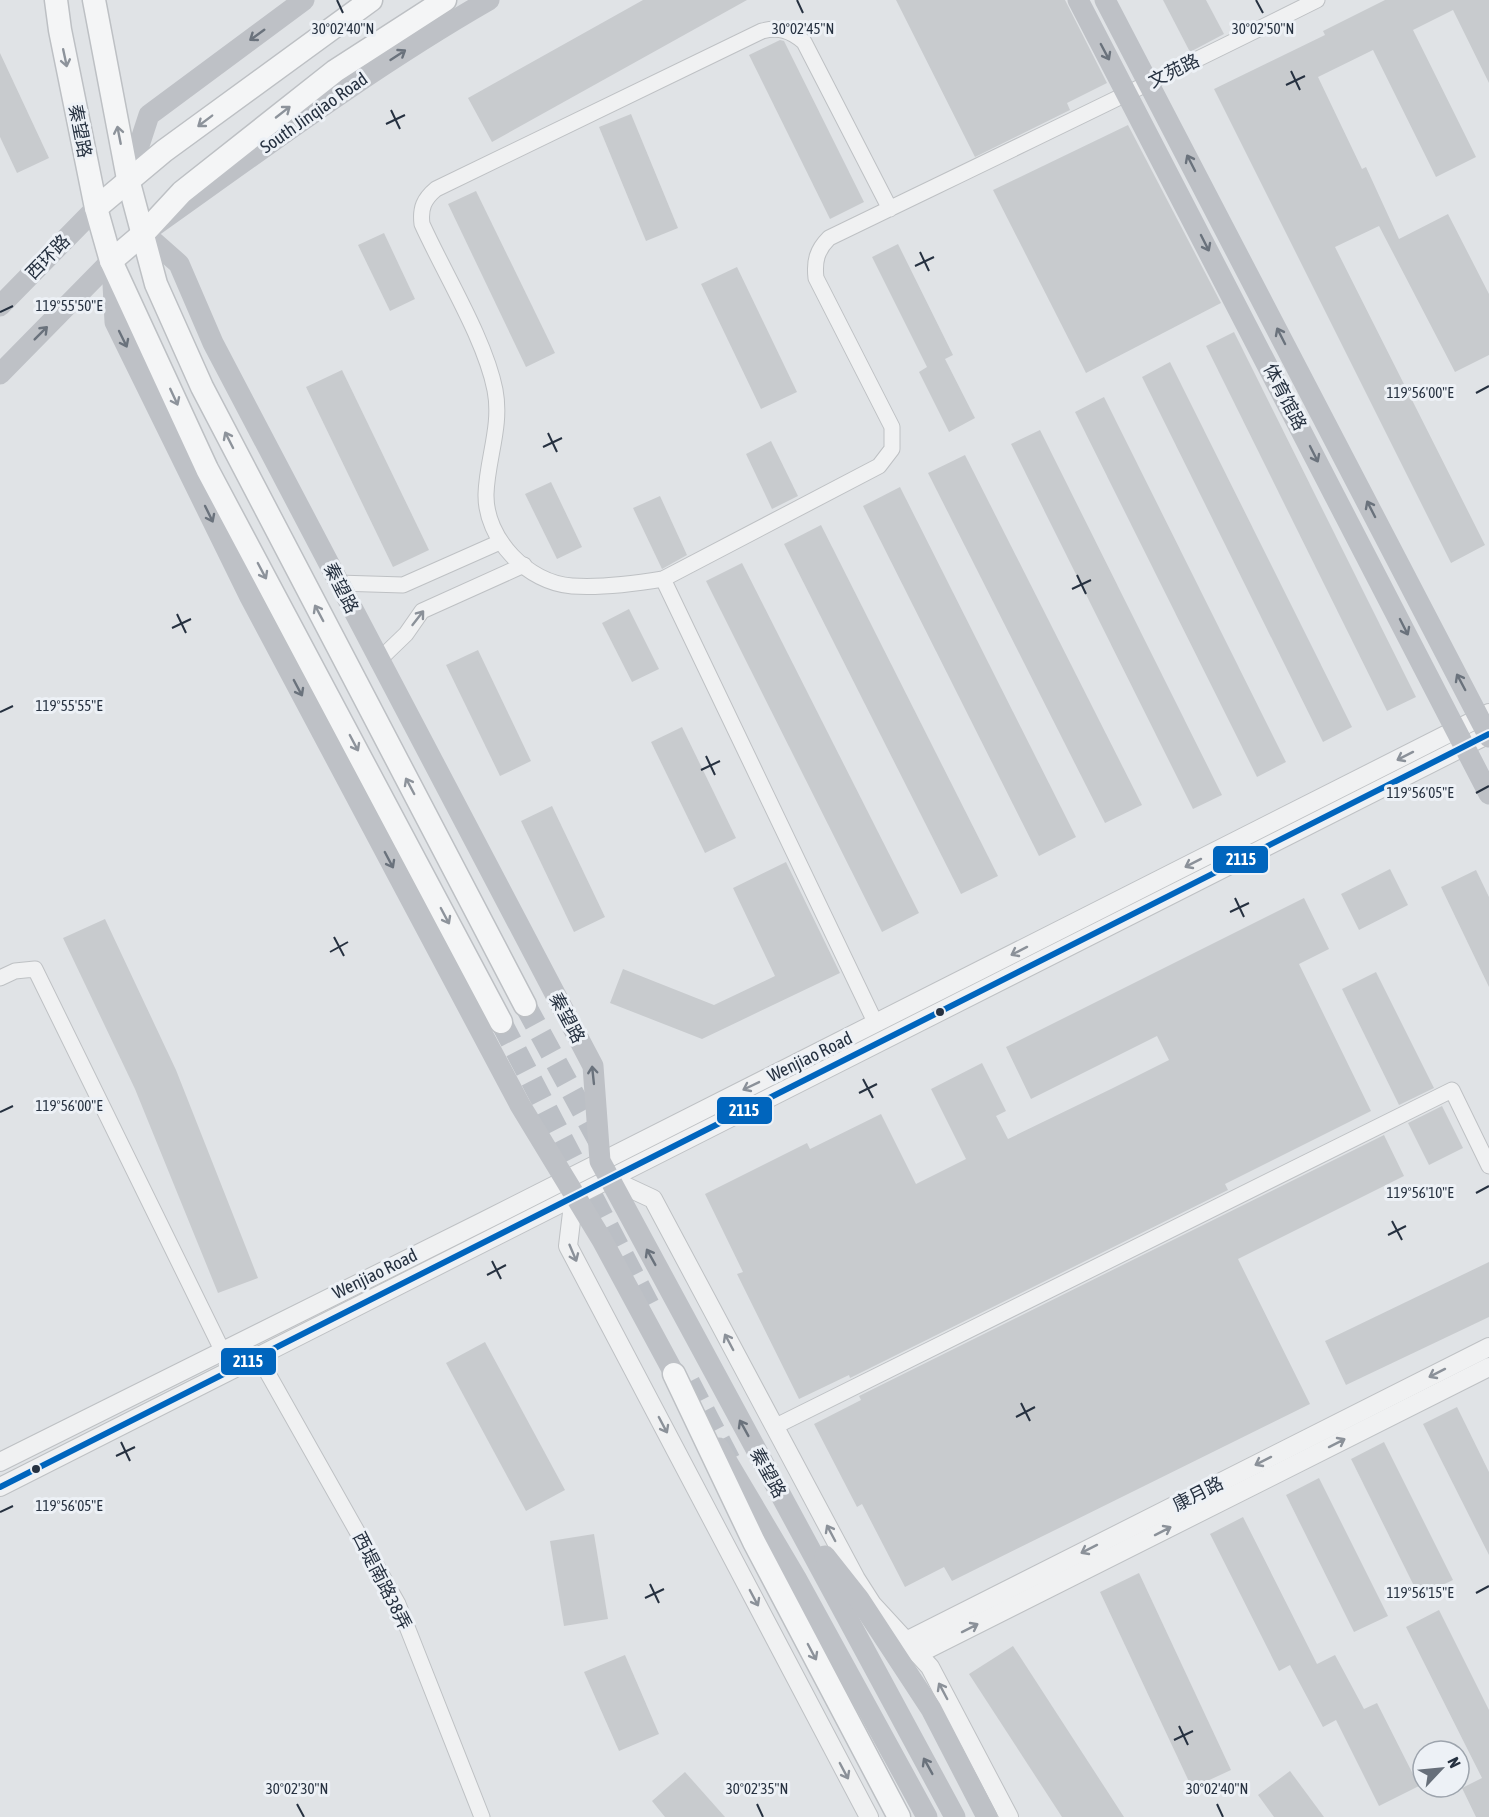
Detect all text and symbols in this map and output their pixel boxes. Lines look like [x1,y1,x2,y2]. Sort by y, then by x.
text: 30°02'40"N [312,20,374,37]
text: 30°02'45"N [772,20,834,37]
text: 30°02'50"N [1232,20,1294,37]
one-way arrow [250,29,266,41]
one-way arrow [1100,42,1111,60]
one-way arrow [60,48,72,67]
one-way arrow [390,49,406,61]
street label: 文苑路 [1145,49,1203,92]
street label: South Jinqiao Road [256,68,371,157]
street label: 秦望路 [65,102,96,159]
one-way arrow [274,106,290,119]
one-way arrow [197,115,213,127]
one-way arrow [113,126,124,146]
one-way arrow [1185,155,1197,172]
street label: 西环路 [21,230,74,283]
one-way arrow [1200,234,1211,252]
text: 119°55'50"E [35,297,103,314]
one-way arrow [34,326,49,341]
one-way arrow [1275,328,1287,345]
one-way arrow [117,330,129,347]
street label: 体育馆路 [1260,360,1311,434]
text: 119°56'00"E [1386,384,1454,401]
one-way arrow [168,388,180,406]
one-way arrow [223,432,235,449]
one-way arrow [1309,444,1320,462]
one-way arrow [1365,501,1377,518]
one-way arrow [203,505,215,522]
street label: 秦望路 [320,559,363,617]
one-way arrow [257,562,268,580]
one-way arrow [313,605,325,622]
one-way arrow [411,610,424,626]
one-way arrow [1398,618,1410,635]
one-way arrow [1455,674,1467,691]
one-way arrow [293,678,304,696]
text: 119°55'55"E [35,697,103,714]
one-way arrow [349,734,360,752]
one-way arrow [1396,750,1414,762]
one-way arrow [404,777,415,795]
text: 119°56'05"E [1386,784,1454,801]
line badge: 2115 [1212,845,1269,874]
text: 2115 [1226,850,1257,868]
one-way arrow [383,851,395,868]
one-way arrow [1185,858,1203,869]
one-way arrow [440,906,451,924]
one-way arrow [1011,946,1029,957]
street label: 秦望路 [545,989,589,1047]
unlabelled marker [934,1006,946,1018]
street label: Wenjiao Road [764,1027,855,1086]
one-way arrow [587,1066,598,1085]
one-way arrow [743,1080,761,1092]
line badge: 2115 [716,1096,773,1125]
text: 119°56'00"E [35,1097,103,1114]
text: 2115 [729,1101,760,1119]
text: 119°56'10"E [1386,1184,1454,1201]
one-way arrow [568,1243,579,1261]
street label: Wenjiao Road [329,1244,420,1303]
one-way arrow [645,1249,657,1266]
one-way arrow [723,1334,734,1352]
line badge: 2115 [220,1347,277,1376]
text: 2115 [233,1352,264,1370]
one-way arrow [1428,1368,1446,1379]
one-way arrow [658,1416,669,1434]
one-way arrow [738,1420,750,1437]
one-way arrow [1328,1437,1346,1448]
street label: 秦望路 [746,1444,791,1501]
one-way arrow [1254,1456,1272,1467]
unlabelled marker [30,1463,42,1475]
street label: 康月路 [1169,1472,1227,1515]
text: 119°56'05"E [35,1497,103,1514]
one-way arrow [1154,1524,1172,1536]
one-way arrow [825,1525,837,1542]
street label: 西堤南路38弄 [349,1528,416,1633]
one-way arrow [1080,1544,1098,1555]
text: 119°56'15"E [1386,1584,1454,1601]
one-way arrow [748,1589,760,1607]
one-way arrow [961,1622,979,1633]
one-way arrow [807,1643,819,1661]
one-way arrow [937,1683,949,1700]
north arrow [1411,1739,1471,1799]
text: N [1444,1754,1465,1771]
one-way arrow [922,1757,933,1775]
one-way arrow [839,1761,850,1779]
text: 30°02'30"N [266,1780,328,1797]
text: 30°02'35"N [726,1780,788,1797]
text: 30°02'40"N [1186,1780,1248,1797]

